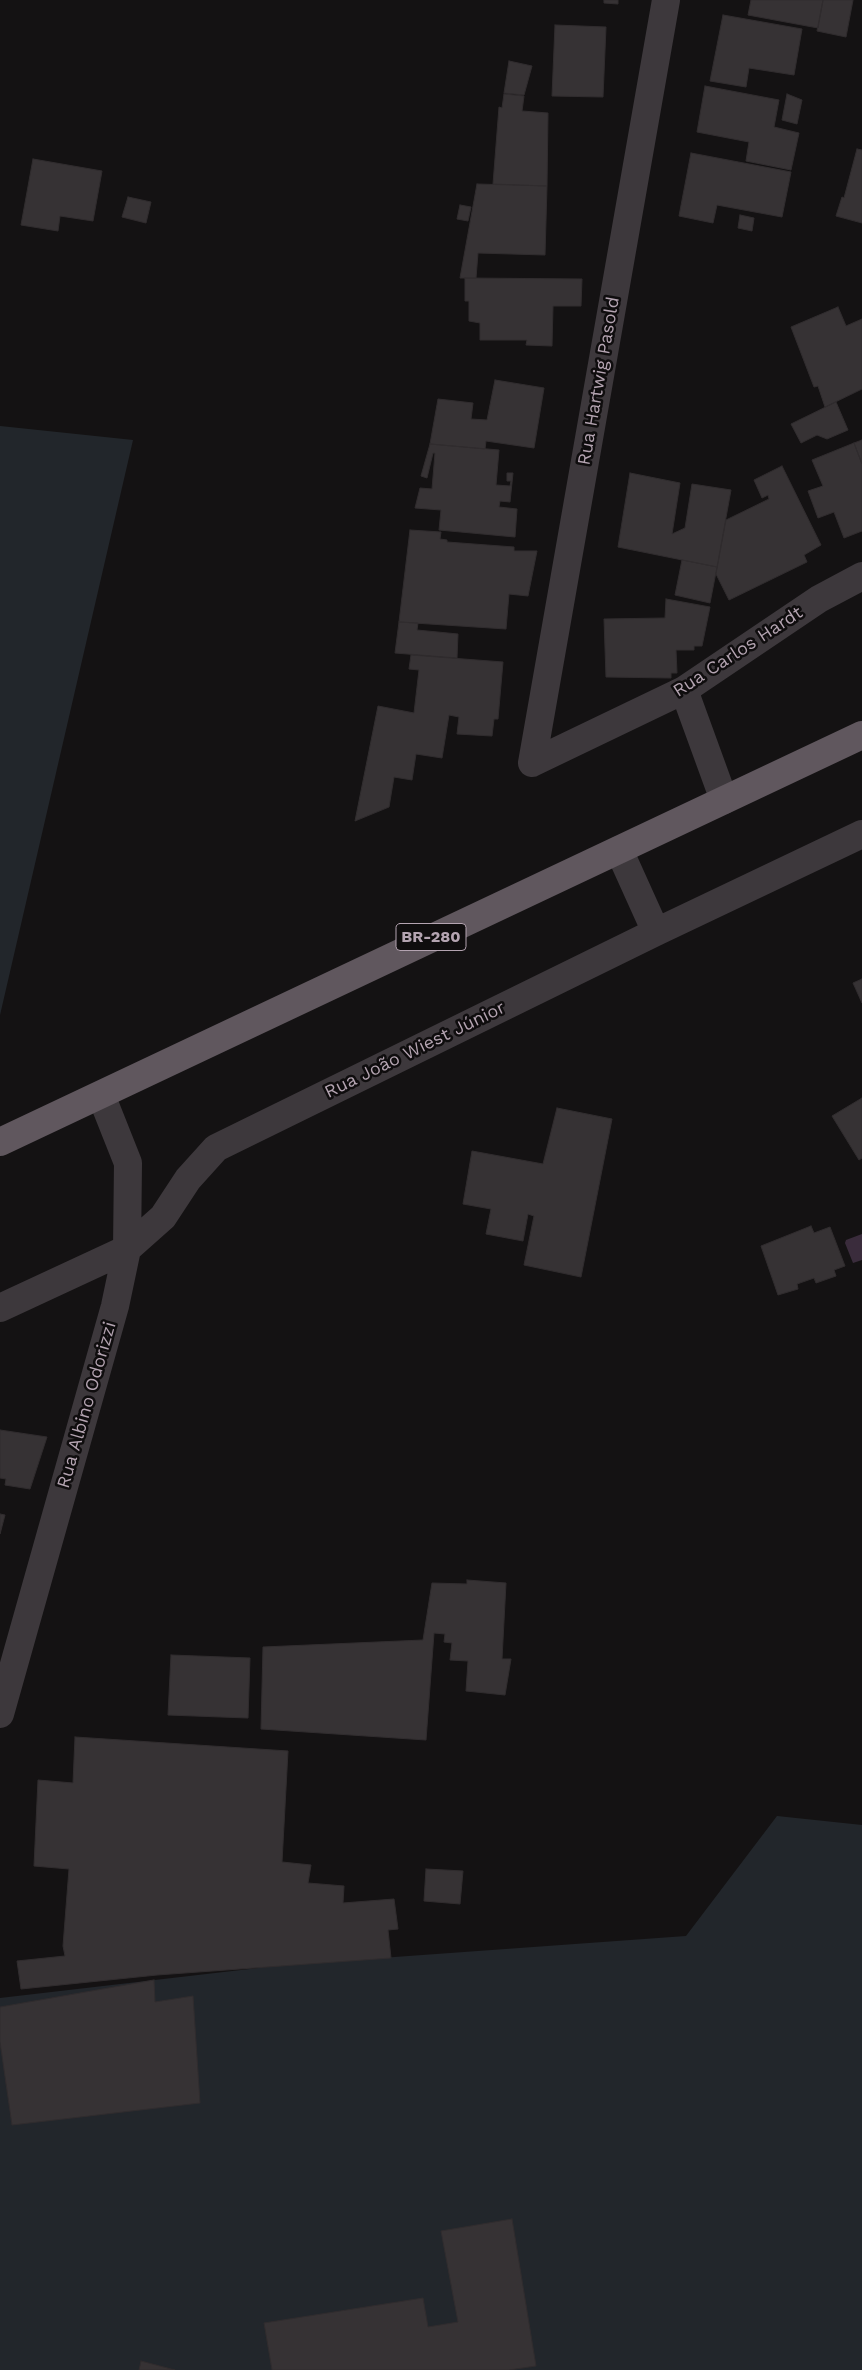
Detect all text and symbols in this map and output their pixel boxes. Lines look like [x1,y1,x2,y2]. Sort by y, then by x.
street label: Rua Hartwig Pasold [574,295,624,467]
street label: Rua Carlos Hardt [669,602,807,702]
road number: BR-280 [396,924,466,950]
street label: Rua João Wiest Júnior [321,997,509,1103]
street label: Rua Albino Odorizzi [53,1319,121,1491]

